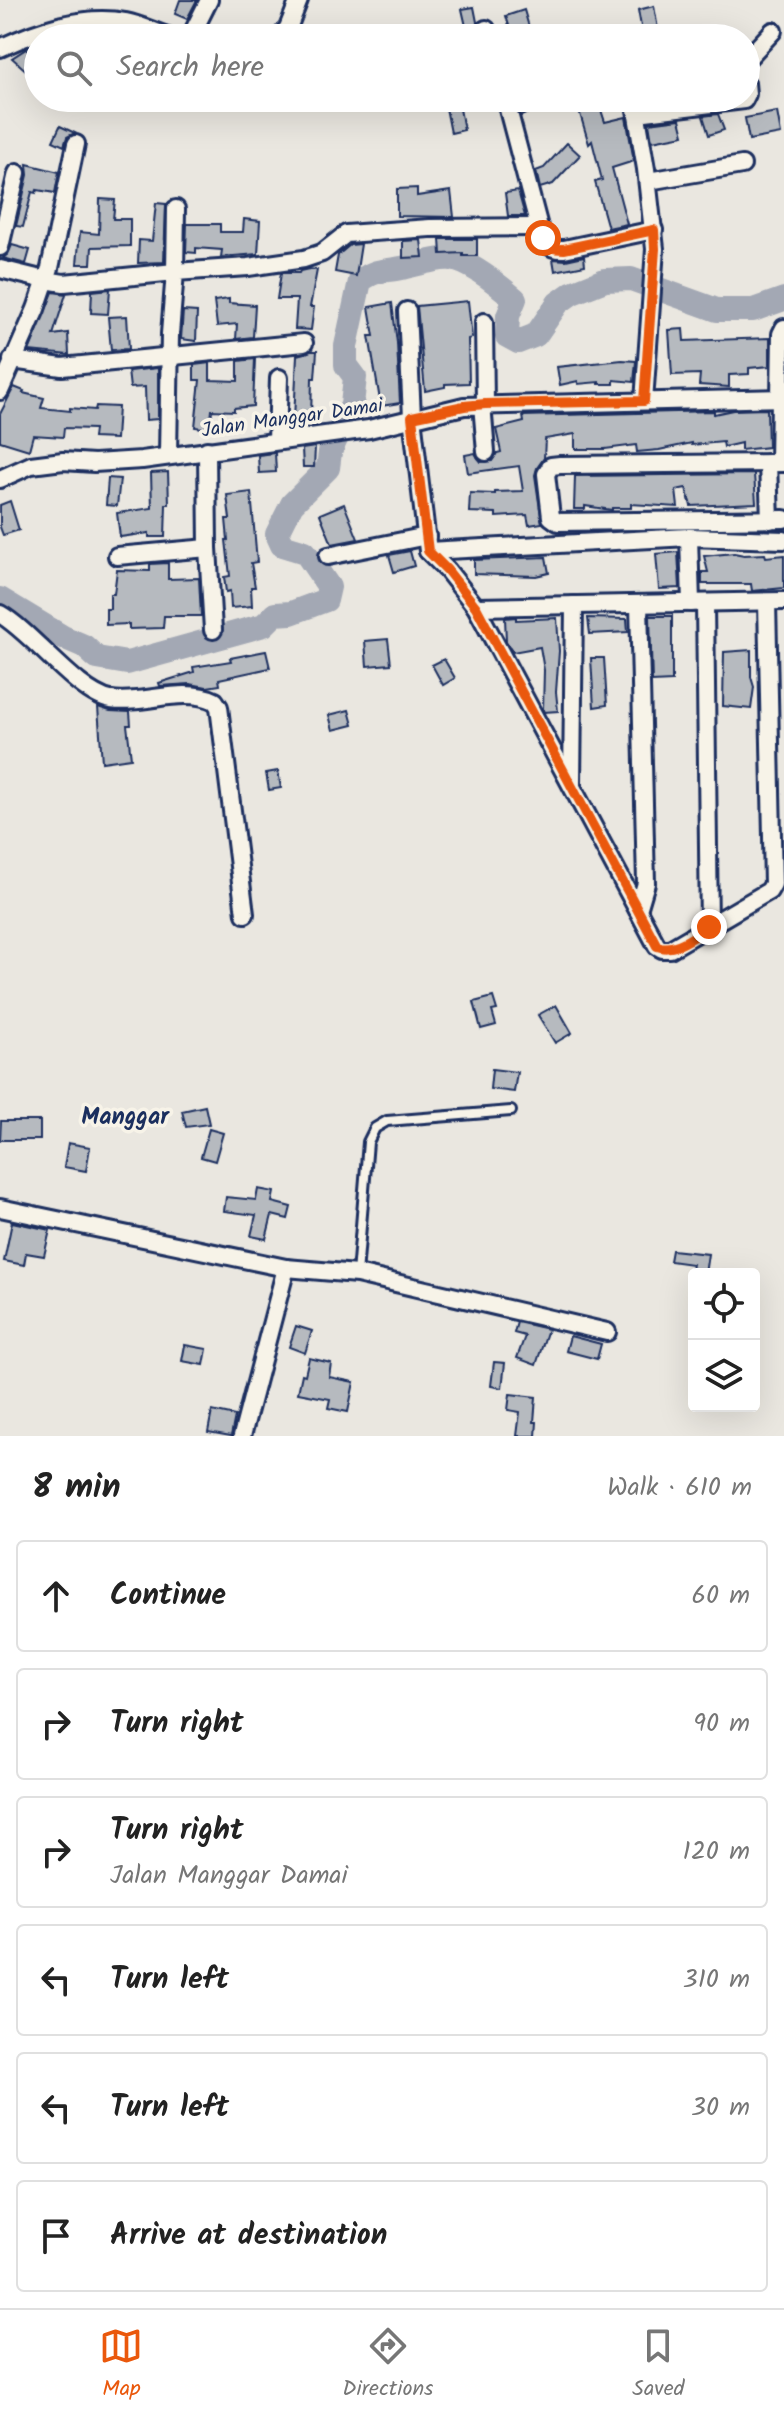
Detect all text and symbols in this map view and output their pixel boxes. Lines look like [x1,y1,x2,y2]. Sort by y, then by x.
search box [24,24,760,112]
text: Search here [116,44,264,92]
icon: search [52,46,96,90]
route start [525,220,561,256]
street label: Jalan Manggar Damai [199,390,386,448]
route end [691,909,727,945]
district label: Manggar [81,1098,170,1137]
map controls [688,1268,760,1412]
button: locate [688,1268,760,1340]
button: layers [688,1340,760,1412]
text: 8 min [32,1461,121,1515]
text: Walk · 610 m [607,1467,752,1509]
text: Continue [110,1572,226,1620]
icon: ahead [34,1574,78,1618]
text: 60 m [691,1575,750,1617]
text: Turn right [110,1700,243,1748]
icon: right [34,1702,78,1746]
text: 90 m [693,1703,750,1745]
text: Turn right [110,1807,243,1855]
icon: right [34,1830,78,1874]
text: 120 m [683,1831,750,1873]
text: Jalan Manggar Damai [110,1855,348,1897]
text: Turn left [110,1956,229,2004]
icon: left [34,1958,78,2002]
text: 310 m [683,1959,750,2001]
text: Turn left [110,2084,229,2132]
icon: left [34,2086,78,2130]
text: 30 m [691,2087,750,2129]
text: Arrive at destination [110,2212,387,2260]
icon: arrive [34,2214,78,2258]
tab: Map [99,2324,143,2407]
tab: Directions [342,2324,434,2407]
tab: Saved [632,2324,685,2407]

